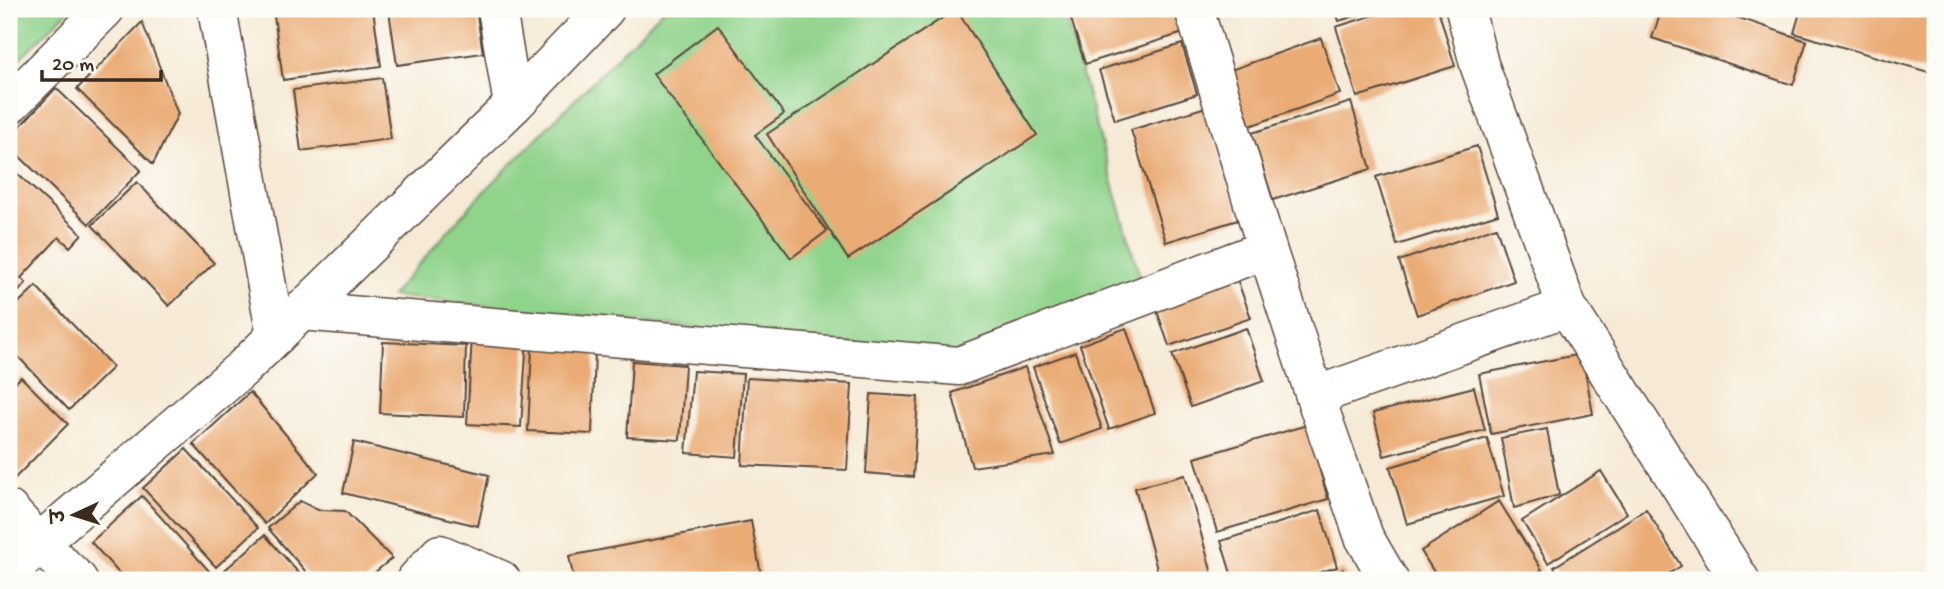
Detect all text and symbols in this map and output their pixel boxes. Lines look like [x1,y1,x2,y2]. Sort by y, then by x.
scale bar [42,38,161,82]
text: 20 m [52,54,94,79]
north arrow [38,480,108,550]
text: उ [48,506,73,525]

